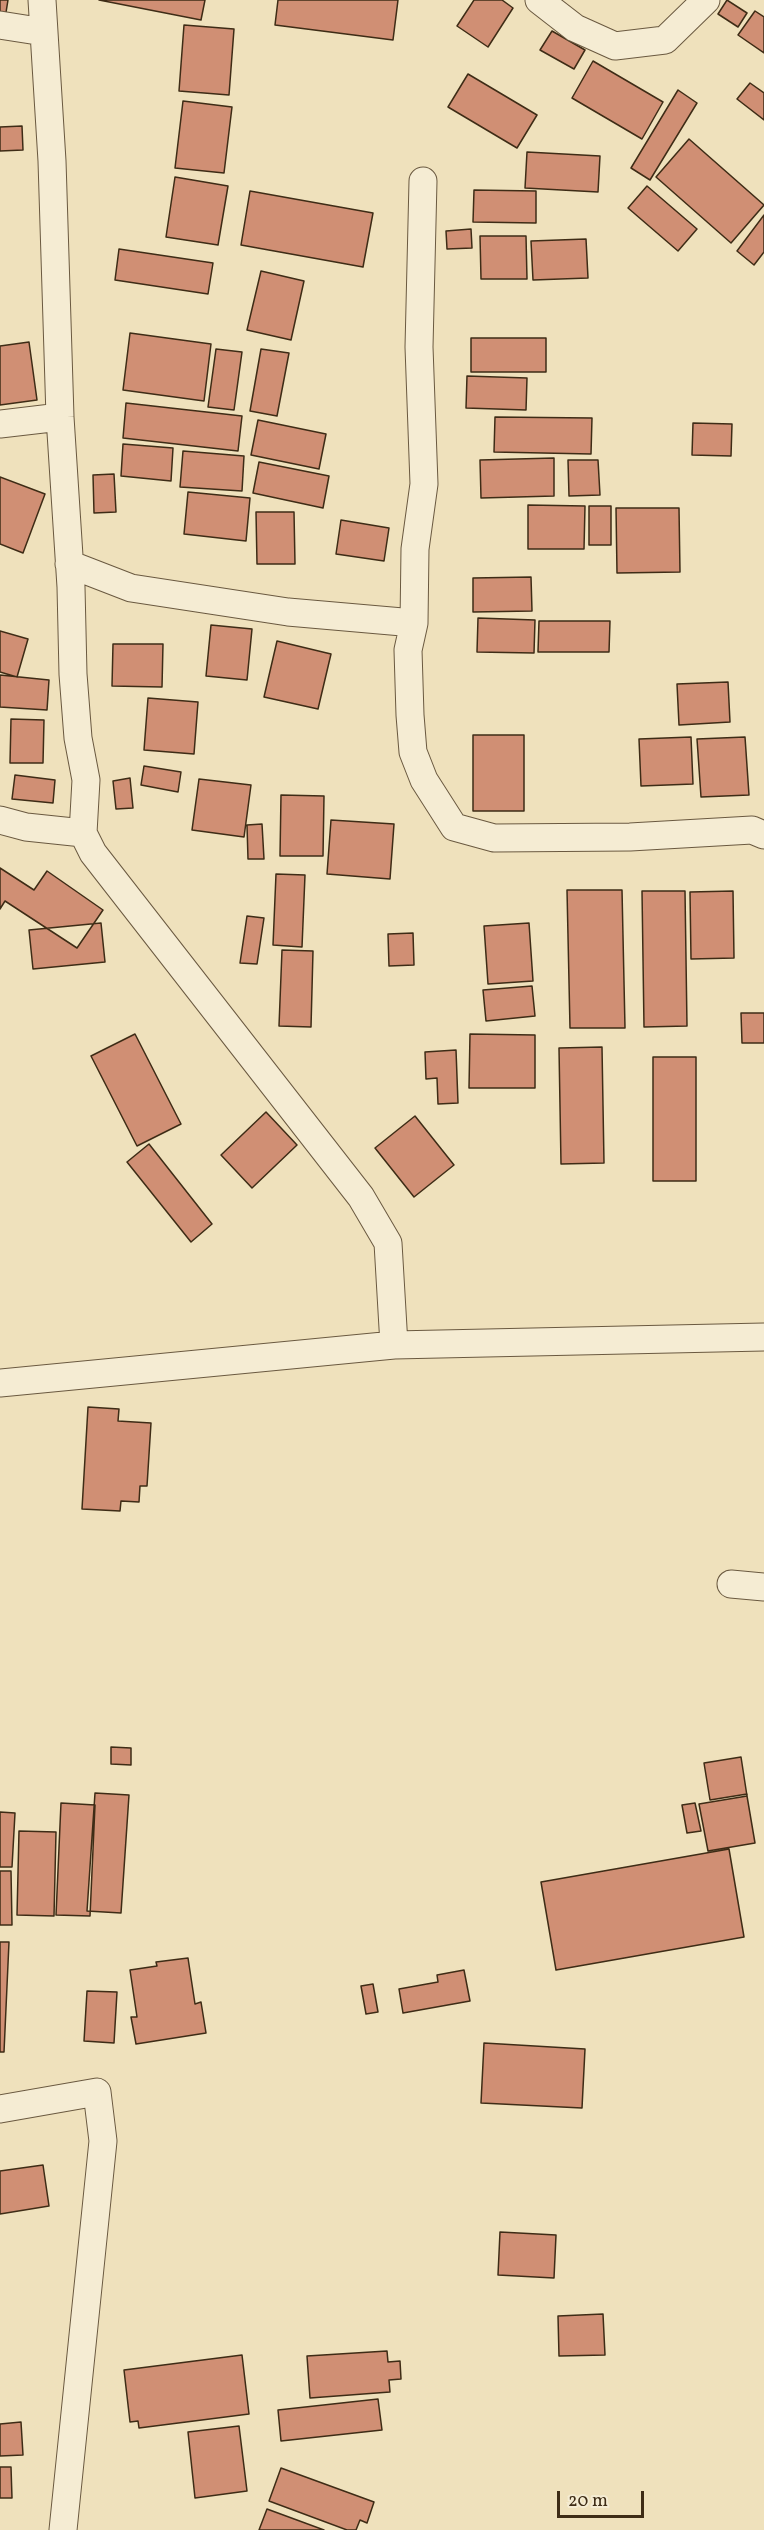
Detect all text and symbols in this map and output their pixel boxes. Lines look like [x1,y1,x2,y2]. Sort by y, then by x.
scale bar [560,2479,647,2517]
text: 20 m [568,2489,608,2514]

